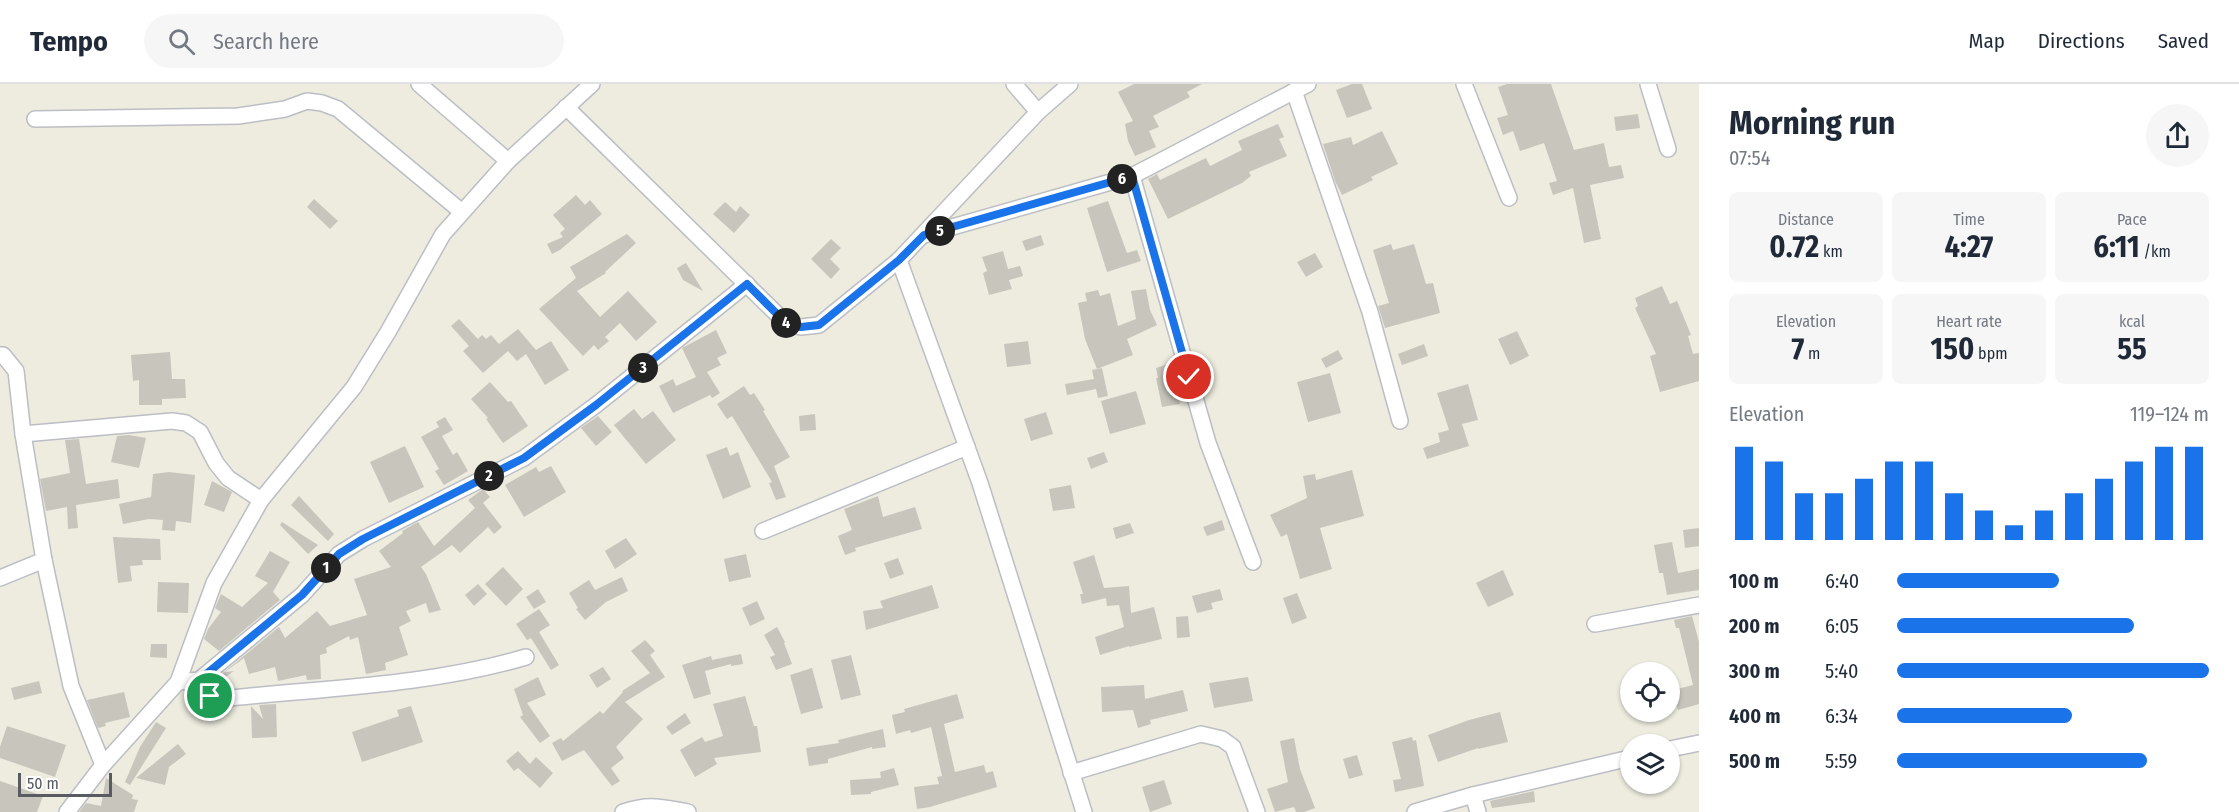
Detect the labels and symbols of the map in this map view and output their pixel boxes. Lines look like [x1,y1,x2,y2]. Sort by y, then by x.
pin: 6 [1107,164,1137,194]
pin: 5 [925,216,955,246]
pin: 4 [771,308,801,338]
pin [1163,351,1214,402]
pin: 3 [628,353,658,383]
pin: 2 [474,461,504,491]
pin: 1 [311,553,341,583]
pin [184,670,235,721]
scale bar [18,770,112,798]

